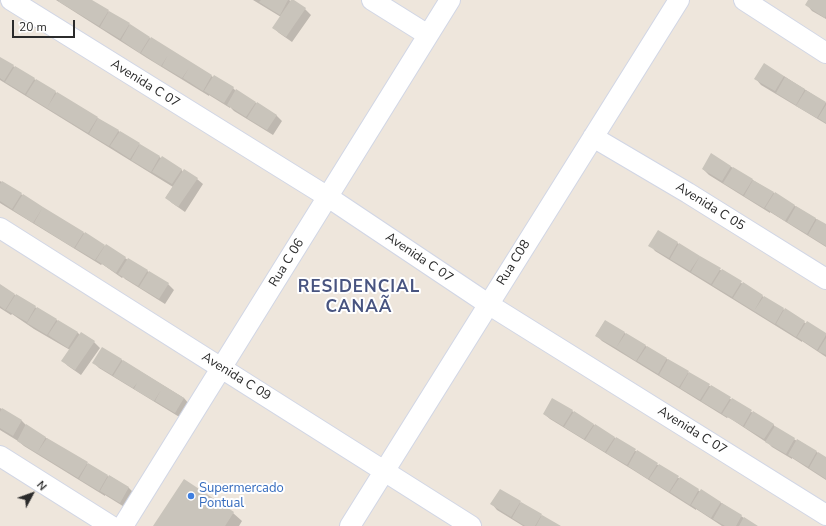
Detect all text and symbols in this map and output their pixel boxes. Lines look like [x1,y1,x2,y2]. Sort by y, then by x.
scale bar [14,12,77,38]
text: 20 m [19,19,47,35]
street label: Avenida C 07 [108,57,182,111]
street label: Avenida C 05 [673,180,747,234]
street label: Avenida C 07 [382,230,456,286]
street label: Rua C 06 [266,236,308,290]
street label: Rua C08 [494,237,534,289]
district label: RESIDENCIAL CANAÃ [298,278,420,318]
street label: Avenida C 09 [199,350,273,404]
street label: Avenida C 07 [655,404,729,458]
north arrow [12,474,52,514]
text: N [33,478,50,494]
place label: Supermercado Pontual [199,481,284,512]
marker: Supermercado Pontual [186,491,196,501]

